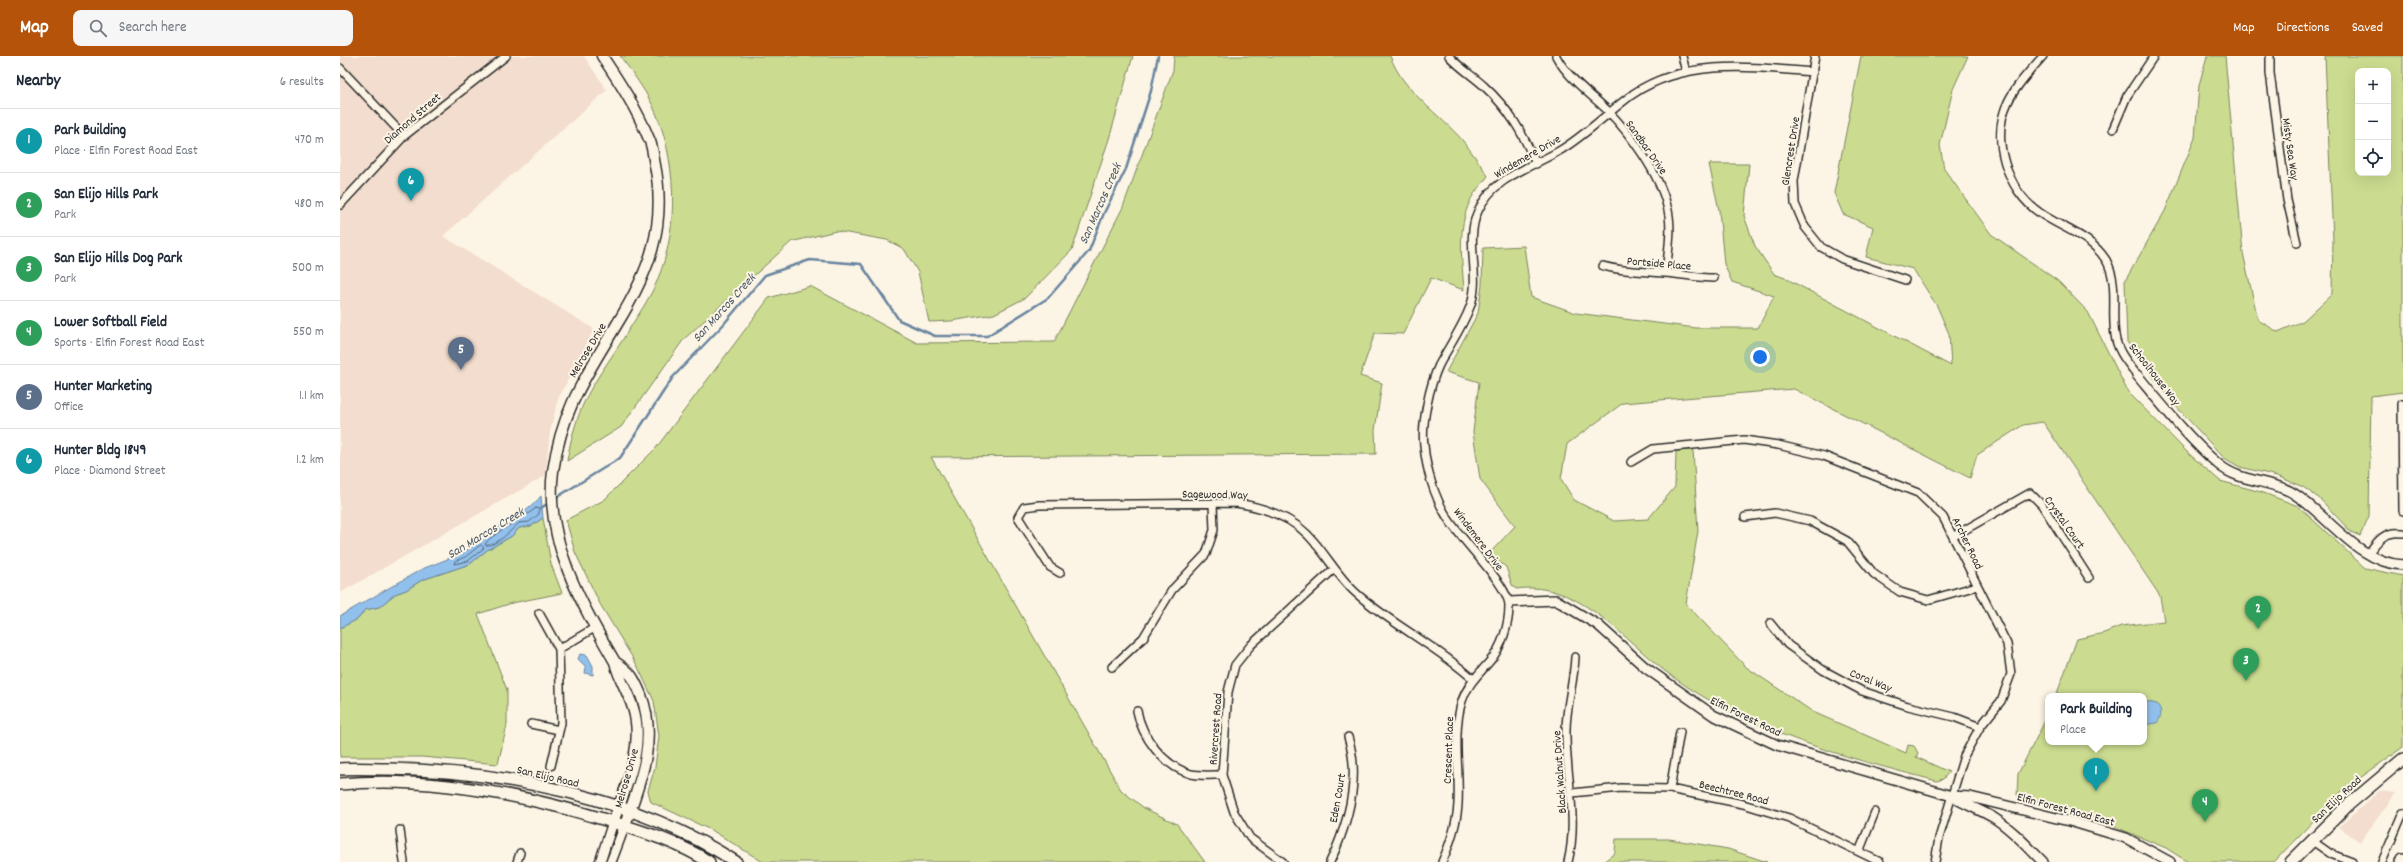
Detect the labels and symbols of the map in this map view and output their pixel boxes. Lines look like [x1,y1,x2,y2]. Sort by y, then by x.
street label: Diamond Street [381,89,446,149]
street label: Glencrest Drive [1778,116,1805,187]
street label: Sandbar Drive [1621,117,1671,179]
street label: Misty Sea Way [2277,117,2302,183]
street label: Windemere Drive [1491,131,1564,183]
water label: San Marcos Creek [1075,159,1128,248]
pin: 6 [398,168,424,201]
street label: Portside Place [1626,253,1692,276]
water label: San Marcos Creek [689,269,762,347]
street label: Melrose Drive [565,320,611,381]
pin: 5 [448,337,474,370]
street label: Schoolhouse Way [2124,340,2184,411]
your location [1750,347,1770,367]
street label: Sagewood Way [1182,486,1249,505]
street label: Crystal Court [2039,493,2089,553]
water label: San Marcos Creek [444,503,530,565]
street label: Windemere Drive [1449,505,1507,575]
street label: Archer Road [1947,515,1987,573]
pin: 2 [2245,596,2271,629]
pin: 3 [2233,648,2259,681]
street label: Coral Way [1847,665,1895,698]
street label: Rivercrest Road [1206,693,1227,766]
street label: Elfin Forest Road [1707,693,1784,742]
street label: Crescent Place [1440,716,1459,784]
street label: Black Walnut Drive [1549,730,1572,814]
street label: Melrose Drive [611,747,644,810]
pin: 1 [2083,758,2109,791]
street label: San Elijo Road [515,762,580,793]
street label: Eden Court [1326,772,1351,824]
street label: San Elijo Road [2308,772,2366,828]
street label: Beechtree Road [1697,777,1770,810]
street label: Elfin Forest Road East [2015,789,2117,832]
pin: 4 [2192,789,2218,822]

